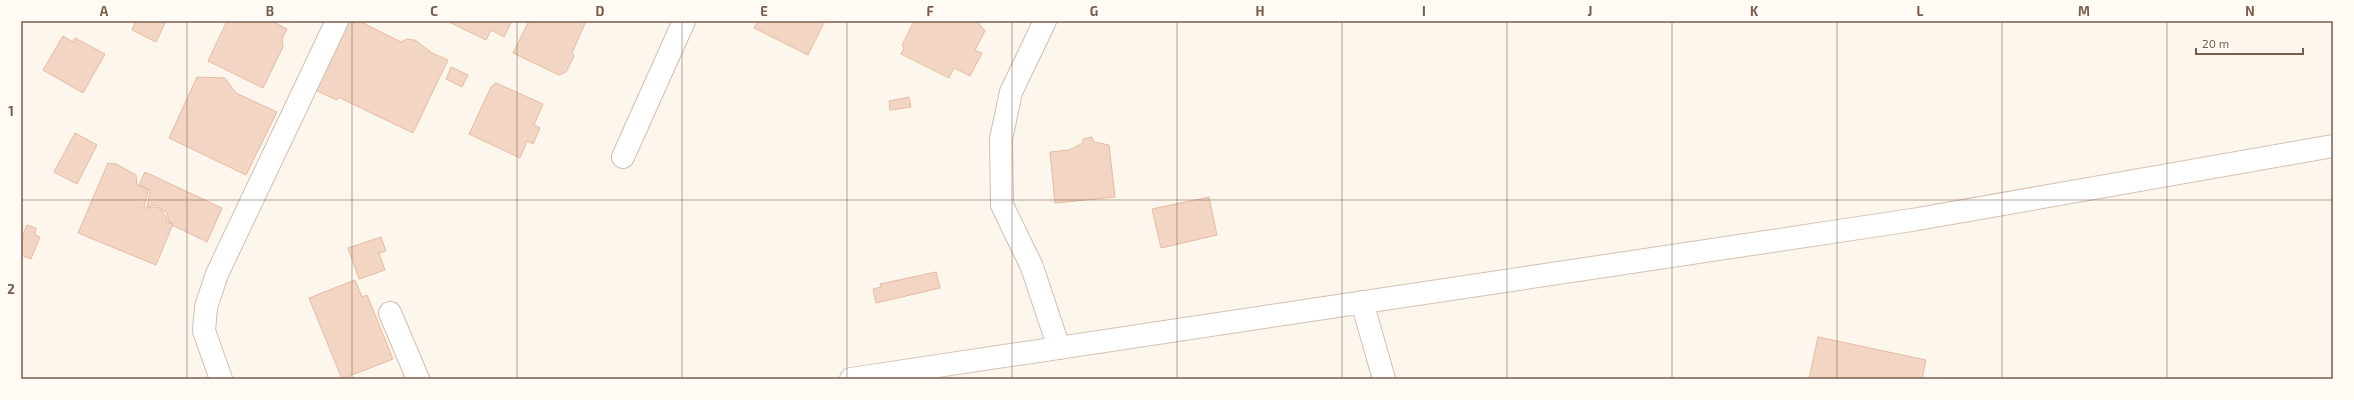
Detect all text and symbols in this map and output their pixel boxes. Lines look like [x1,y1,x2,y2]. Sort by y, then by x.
text: A [100,3,109,19]
text: B [266,3,274,19]
text: C [430,3,438,19]
text: D [596,3,605,19]
text: E [760,3,768,19]
text: F [926,3,934,19]
text: G [1090,3,1098,19]
text: H [1256,3,1265,19]
text: I [1422,3,1426,19]
text: J [1588,3,1592,19]
text: K [1750,3,1759,19]
text: L [1917,3,1924,19]
text: M [2078,3,2090,19]
text: N [2245,3,2255,19]
scale bar [2196,30,2303,56]
text: 20 m [2202,36,2229,50]
text: 1 [8,103,14,119]
text: 2 [7,281,15,297]

